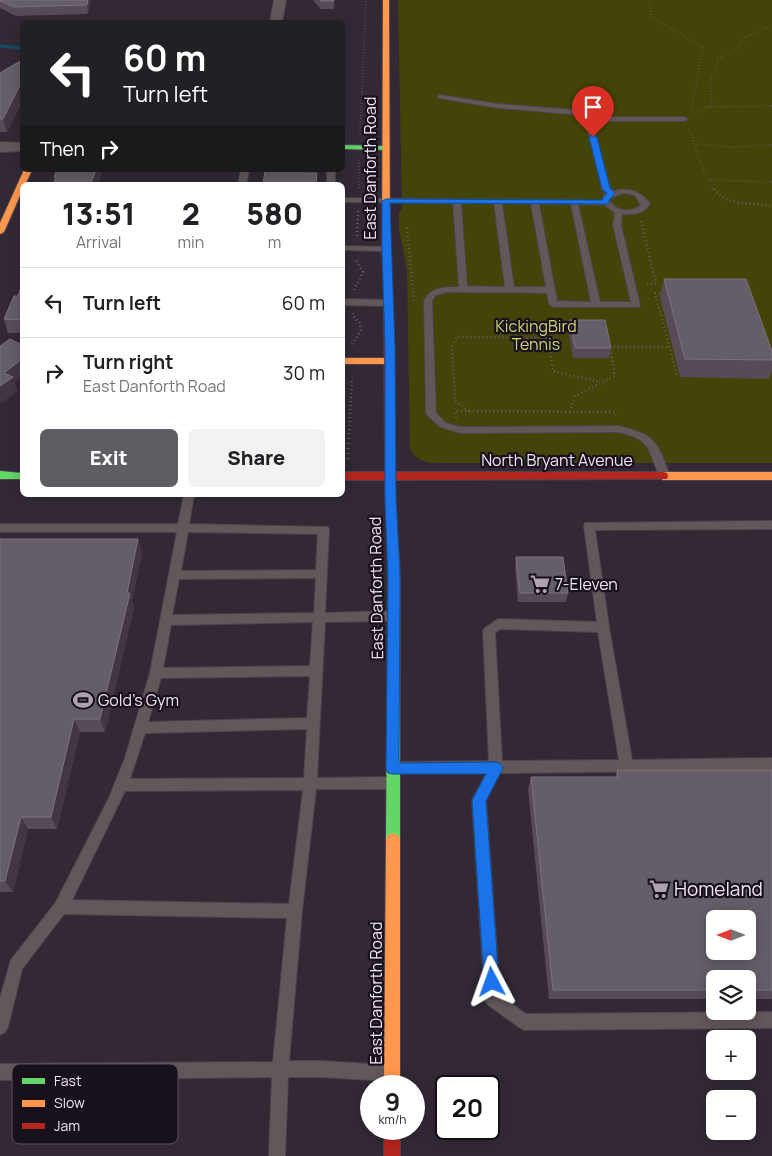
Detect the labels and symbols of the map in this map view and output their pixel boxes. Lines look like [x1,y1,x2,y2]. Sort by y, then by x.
pin [572,86,614,137]
street label: East Danforth Road [359,97,381,239]
park label: KickingBird Tennis [495,315,577,355]
street label: North Bryant Avenue [481,449,633,471]
street label: East Danforth Road [364,516,388,660]
supermarket icon: 7-Eleven [529,573,551,595]
place label: 7-Eleven [555,573,618,595]
sports icon: Gold's Gym [72,689,94,711]
place label: Gold's Gym [98,689,179,711]
place label: Homeland [674,876,763,902]
supermarket icon: Homeland [648,878,670,900]
north arrow [706,910,756,960]
street label: East Danforth Road [365,922,387,1064]
position arrow [465,955,517,1007]
legend [12,1064,178,1144]
text: Fast [54,1071,82,1090]
speed limit sign: 20 [435,1075,500,1140]
text: Slow [54,1093,85,1112]
text: Jam [54,1116,80,1135]

